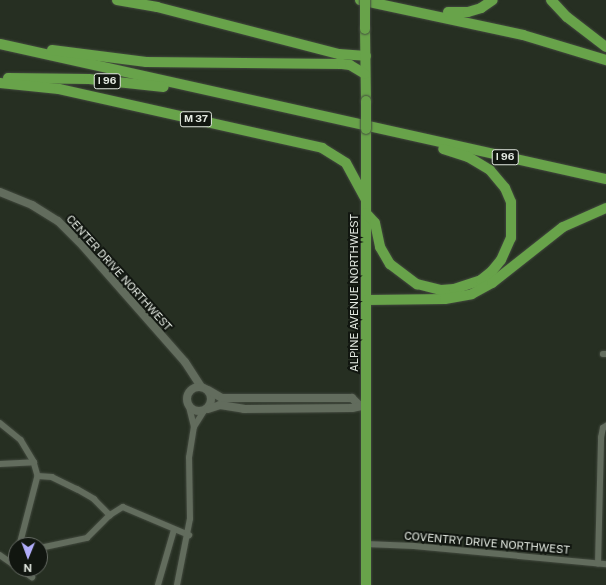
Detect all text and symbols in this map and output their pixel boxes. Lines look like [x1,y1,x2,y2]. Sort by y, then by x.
road number: I 96 [93,73,121,89]
road number: M 37 [179,111,213,127]
road number: I 96 [491,149,519,165]
street label: CENTER DRIVE NORTHWEST [64,212,174,334]
street label: ALPINE AVENUE NORTHWEST [347,214,361,372]
street label: COVENTRY DRIVE NORTHWEST [404,529,570,557]
north arrow [8,537,48,577]
text: N [23,562,32,574]

